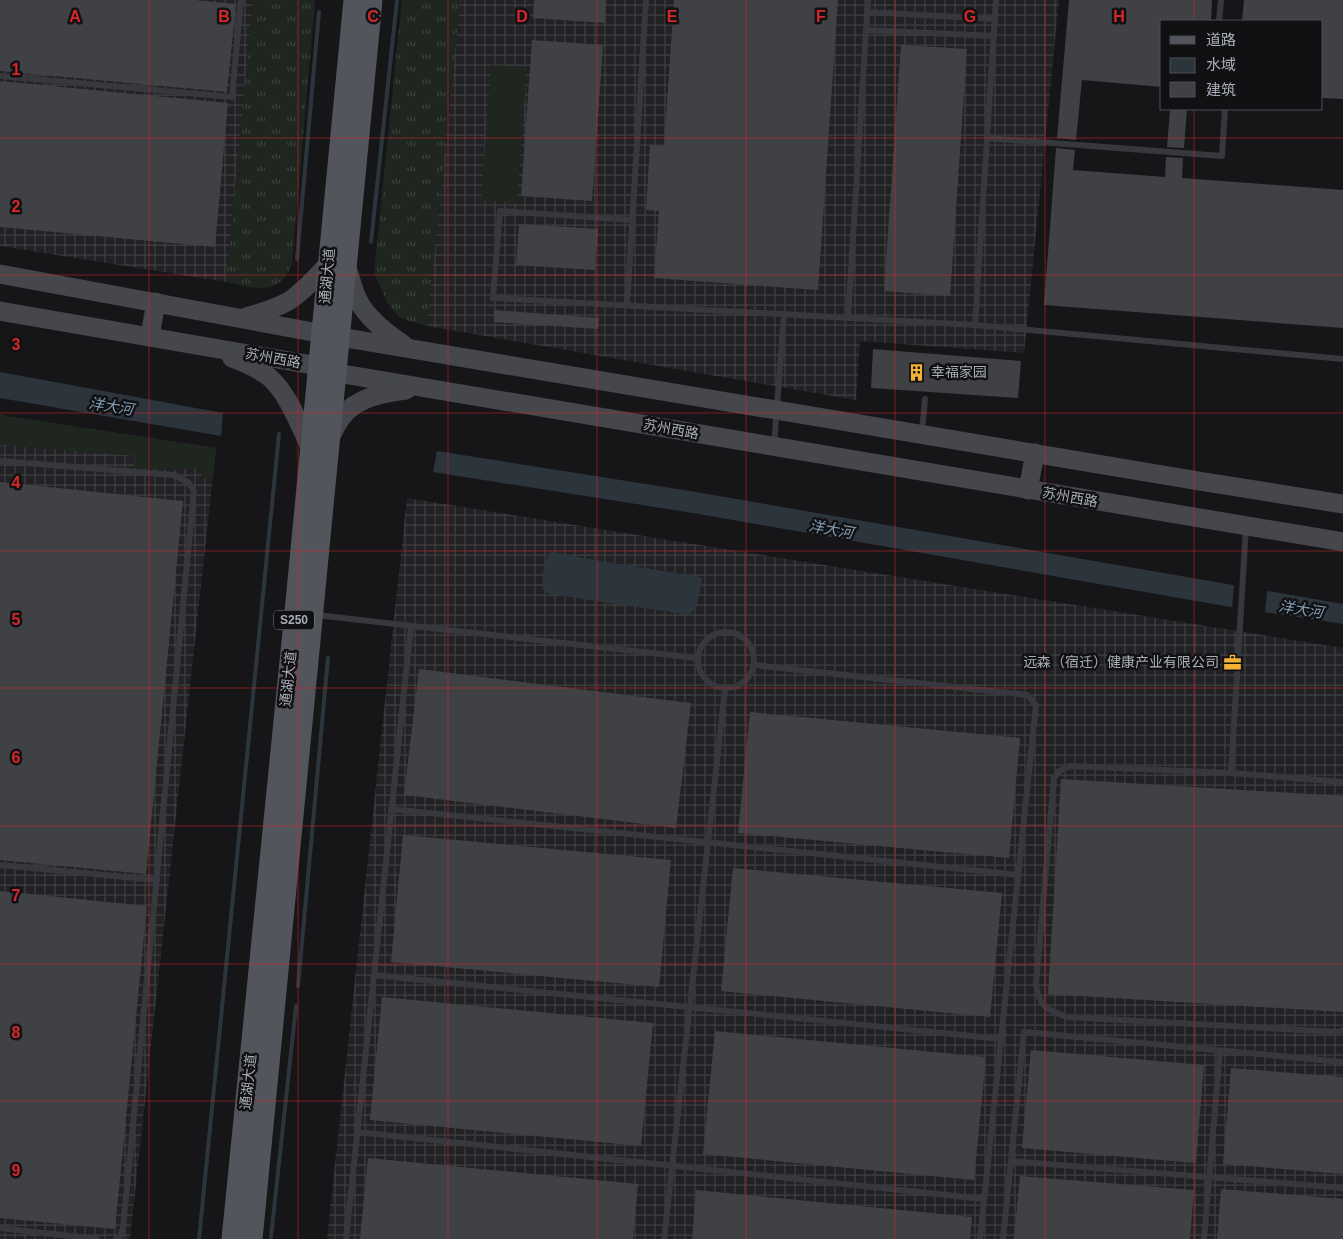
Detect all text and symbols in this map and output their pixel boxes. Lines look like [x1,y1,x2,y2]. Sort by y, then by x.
text: A [69,8,81,25]
text: B [218,8,230,25]
text: C [367,8,379,25]
text: D [516,8,528,25]
text: E [667,8,678,25]
text: F [816,8,826,25]
text: G [964,8,976,25]
text: H [1113,8,1125,25]
legend [1160,20,1323,110]
text: 道路 [1206,31,1236,48]
text: 水域 [1206,56,1236,73]
text: 1 [12,61,21,78]
text: 建筑 [1206,81,1236,98]
text: 2 [12,198,21,215]
street label: 通湖大道 [317,247,337,305]
text: 3 [12,336,21,353]
street label: 苏州西路 [244,345,302,371]
building icon: 幸福家园 [907,362,927,382]
place label: 幸福家园 [931,364,987,380]
water label: 洋大河 [87,394,138,418]
street label: 苏州西路 [642,416,700,442]
text: 4 [12,474,21,491]
street label: 苏州西路 [1041,484,1099,510]
water label: 洋大河 [807,517,858,542]
water label: 洋大河 [1277,597,1328,621]
road number: S250 [274,610,314,630]
text: 5 [12,611,21,628]
street label: 通湖大道 [277,650,299,708]
office icon: 远森（宿迁）健康产业有限公司 [1223,652,1243,672]
place label: 远森（宿迁）健康产业有限公司 [1023,654,1219,670]
text: 6 [12,749,21,766]
text: 7 [12,887,21,904]
text: 8 [12,1024,21,1041]
street label: 通湖大道 [237,1053,259,1111]
text: 9 [12,1162,21,1179]

